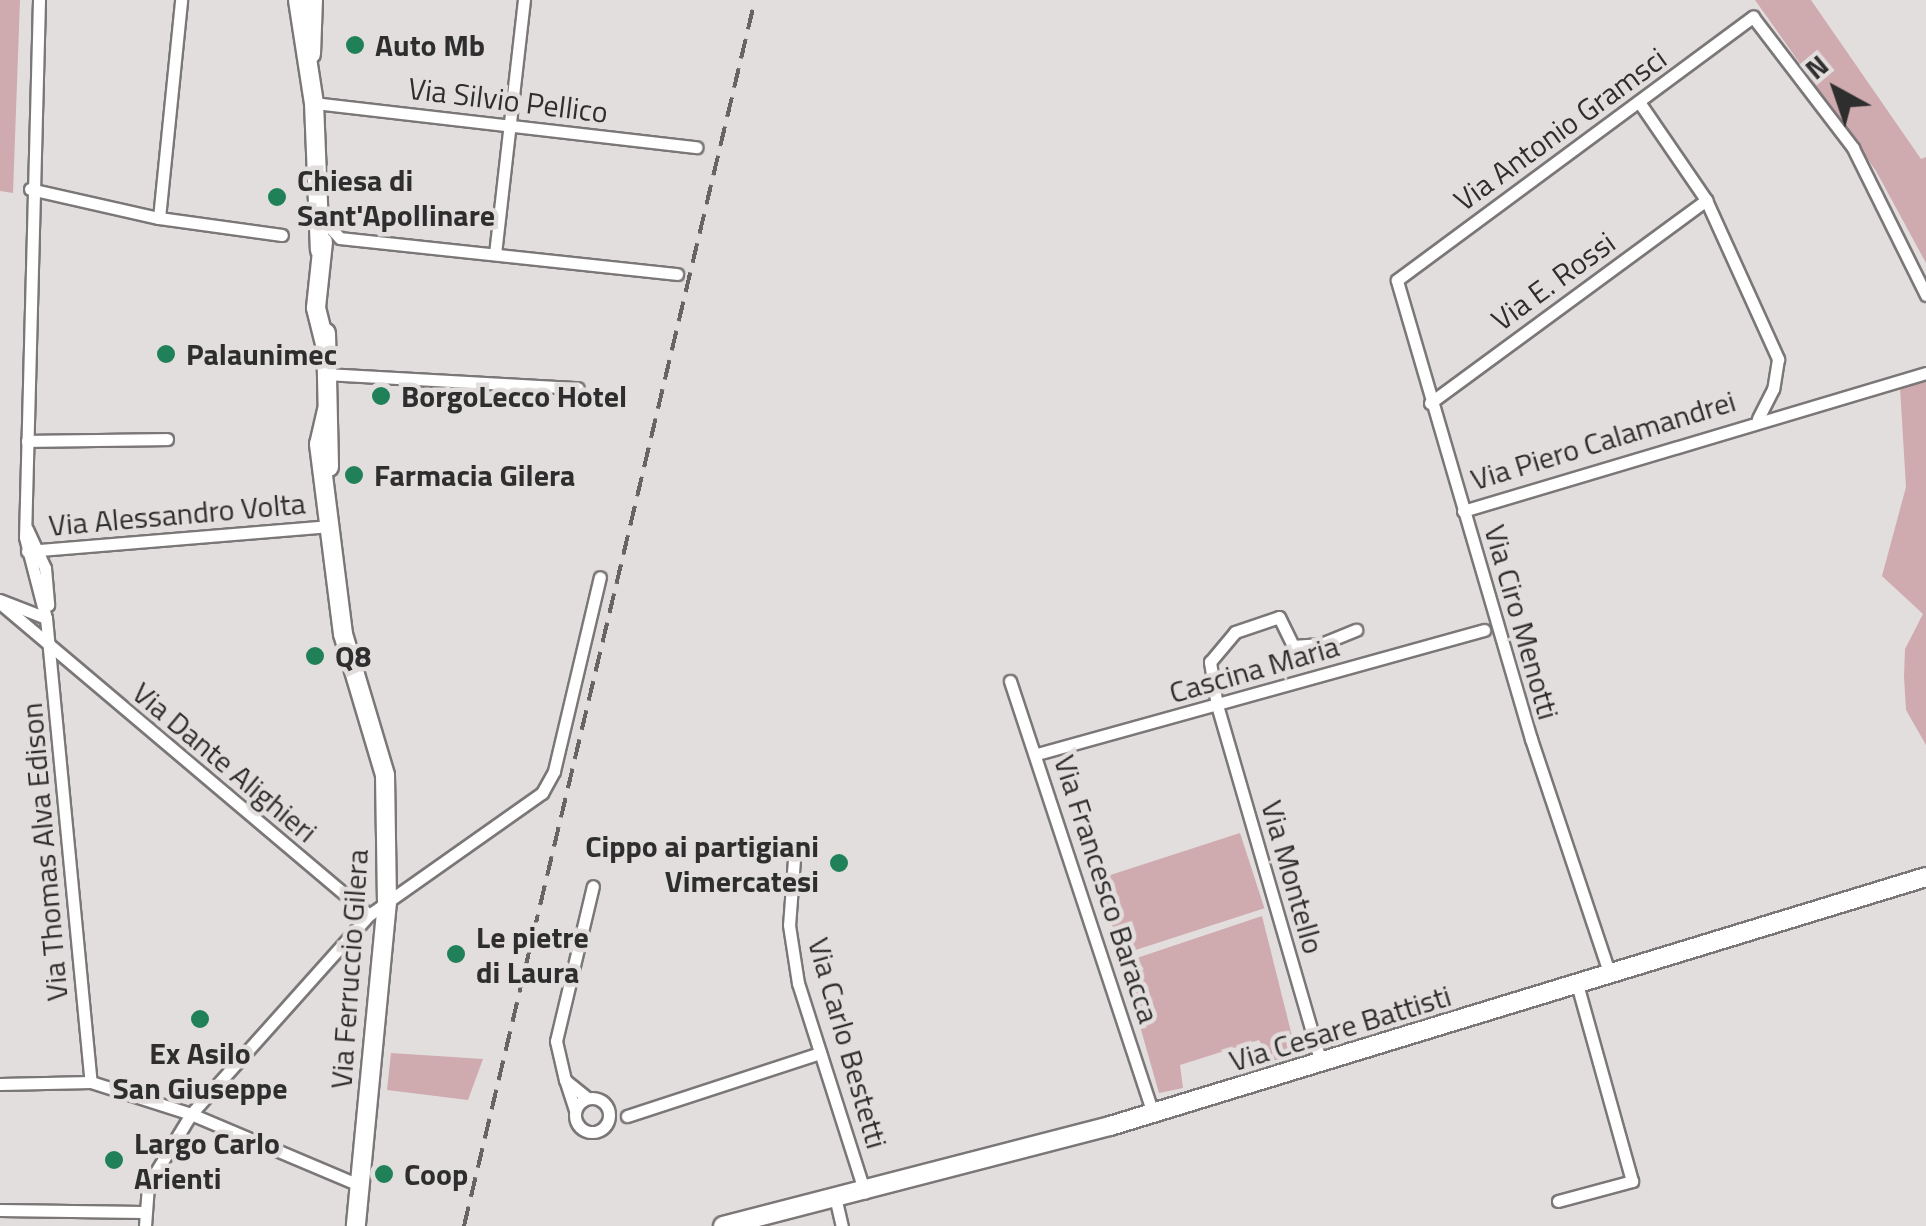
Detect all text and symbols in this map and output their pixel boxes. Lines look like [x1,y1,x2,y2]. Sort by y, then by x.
place label: Auto Mb [375,27,485,63]
marker: Auto Mb [344,34,366,56]
street label: Via Antonio Gramsci [1447,40,1673,218]
north arrow [1786,40,1886,140]
text: N [1795,44,1838,89]
street label: Via Silvio Pellico [406,70,610,130]
place label: Chiesa di Sant'Apollinare [297,162,495,232]
marker: Chiesa di Sant'Apollinare [266,186,288,208]
street label: Via E. Rossi [1484,224,1622,338]
place label: Palaunimec [186,336,337,372]
marker: Palaunimec [155,343,177,365]
place label: BorgoLecco Hotel [401,378,627,414]
street label: Via Piero Calamandrei [1466,383,1740,497]
marker: BorgoLecco Hotel [370,385,392,407]
place label: Farmacia Gilera [374,457,575,493]
marker: Farmacia Gilera [343,464,365,486]
street label: Via Alessandro Volta [47,485,307,543]
street label: Via Ciro Menotti [1477,521,1567,723]
street label: Cascina Maria [1165,628,1343,710]
place label: Q8 [335,638,371,674]
marker: Q8 [304,645,326,667]
street label: Via Dante Alighieri [125,674,325,850]
street label: Via Thomas Alva Edison [13,701,75,1003]
street label: Via Francesco Baracca [1047,750,1167,1028]
street label: Via Montello [1254,796,1332,958]
place label: Cippo ai partigiani Vimercatesi [585,828,819,898]
street label: Via Ferruccio Gilera [323,848,375,1090]
marker: Cippo ai partigiani Vimercatesi [828,852,850,874]
place label: Le pietre di Laura [476,919,589,990]
street label: Via Carlo Bestetti [801,933,895,1153]
marker: Le pietre di Laura [445,943,467,965]
street label: Via Cesare Battisti [1225,977,1455,1079]
marker: Ex Asilo San Giuseppe [189,1008,211,1030]
place label: Ex Asilo San Giuseppe [113,1035,287,1106]
place label: Largo Carlo Arienti [134,1125,280,1196]
marker: Largo Carlo Arienti [103,1149,125,1171]
place label: Coop [404,1156,468,1192]
marker: Coop [373,1163,395,1185]

